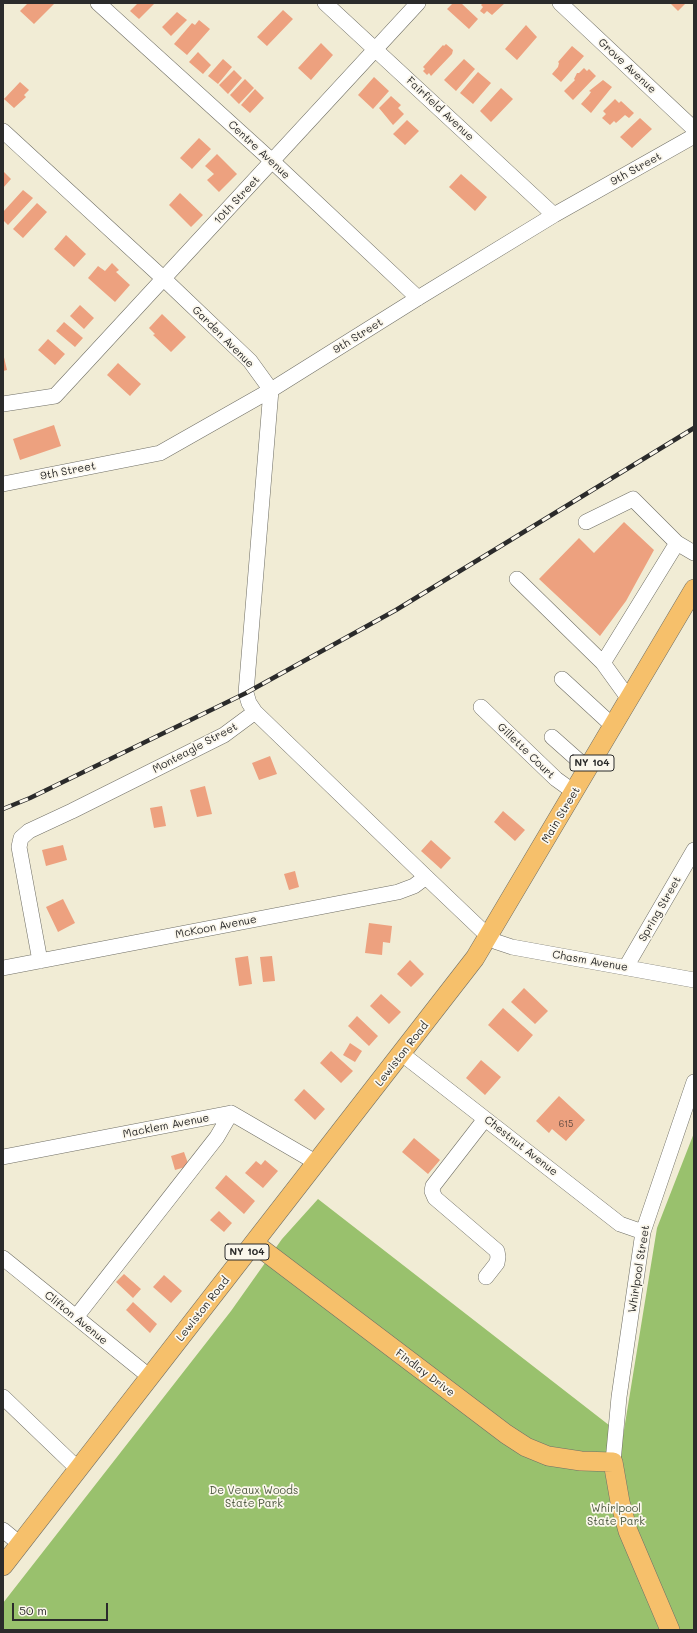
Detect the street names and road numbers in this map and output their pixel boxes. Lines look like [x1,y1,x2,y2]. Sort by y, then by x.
street label: Grove Avenue [595,36,659,96]
street label: Fairfield Avenue [403,74,477,144]
street label: Centre Avenue [225,118,293,182]
street label: 9th Street [608,150,664,188]
street label: 10th Street [211,173,263,227]
street label: Garden Avenue [189,303,257,371]
street label: 9th Street [331,316,385,356]
street label: 9th Street [39,459,97,483]
street label: Monteagle Street [150,720,240,776]
street label: Gillette Court [495,720,557,782]
road number: NY 104 [570,755,614,771]
street label: Main Street [539,784,583,846]
street label: Spring Street [636,874,684,944]
street label: McKoon Avenue [174,913,258,941]
street label: Chasm Avenue [551,948,629,974]
street label: Lewiston Road [373,1019,431,1089]
street label: Macklem Avenue [122,1111,210,1141]
street label: Chestnut Avenue [482,1113,560,1179]
street label: Whirlpool Street [626,1224,652,1314]
road number: NY 104 [225,1244,269,1260]
street label: Lewiston Road [174,1274,232,1344]
street label: Clifton Avenue [42,1289,110,1347]
street label: Findlay Drive [393,1347,457,1399]

